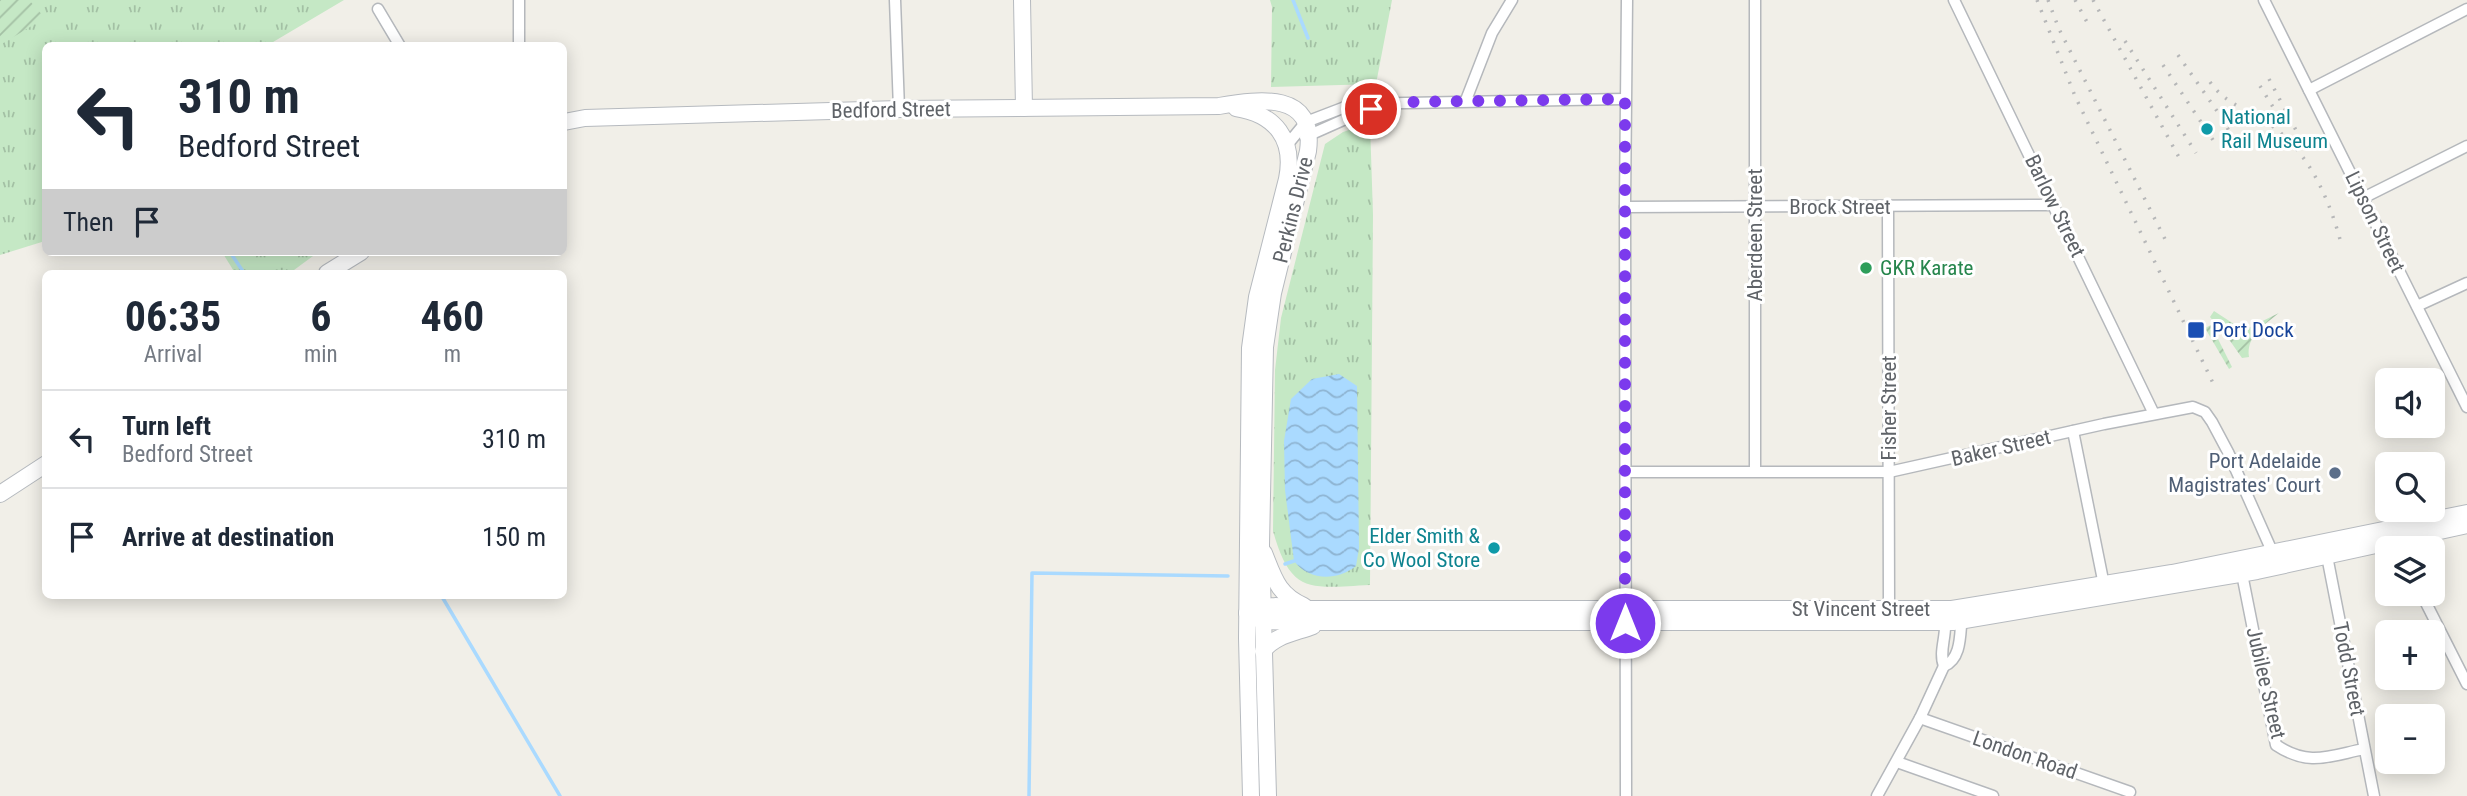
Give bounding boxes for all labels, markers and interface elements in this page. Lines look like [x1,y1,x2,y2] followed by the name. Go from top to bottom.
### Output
[178,68,300,125] text: 310 m
[63,70,154,161] icon: left
[1341,79,1401,139] pin
[1352,90,1390,128] icon: arrive
[831,97,951,123] street label: Bedford Street
[2221,105,2328,153] place label: National Rail Museum
[2199,121,2215,137] marker: National Rail Museum
[178,127,360,165] text: Bedford Street
[2020,151,2090,261] street label: Barlow Street
[1268,154,1318,266] street label: Perkins Drive
[2340,168,2410,276] street label: Lipson Street
[1743,169,1767,301] street label: Aberdeen Street
[1789,195,1891,219] street label: Brock Street
[128,203,166,241] icon: arrive
[63,207,114,237] text: Then
[1880,256,1974,280] place label: GKR Karate
[1858,260,1874,276] marker: GKR Karate
[125,292,221,341] text: 06:35
[310,292,331,341] text: 6
[420,292,484,341] text: 460
[2212,318,2294,342] place label: Port Dock
[2186,320,2206,340] marker: Port Dock
[144,341,202,368] text: Arrival
[304,341,338,368] text: min
[444,341,461,368] text: m
[1877,356,1901,460] street label: Fisher Street
[2375,368,2445,774] map controls
[2375,368,2445,438] button: sound
[122,411,211,441] text: Turn left
[63,420,101,458] icon: left
[482,424,546,454] text: 310 m
[1949,425,2053,471] street label: Baker Street
[122,441,253,468] text: Bedford Street
[2168,449,2321,497] place label: Port Adelaide Magistrates' Court
[2375,452,2445,522] button: search
[2327,465,2343,481] marker: Port Adelaide Magistrates' Court
[63,518,101,556] icon: arrive
[122,522,334,552] text: Arrive at destination
[482,522,546,552] text: 150 m
[1363,524,1481,572] place label: Elder Smith & Co Wool Store
[2375,536,2445,606] button: layers
[1486,540,1502,556] marker: Elder Smith & Co Wool Store
[1588,586,1662,660] position arrow
[1792,597,1930,621] street label: St Vincent Street
[2328,620,2370,718] street label: Todd Street
[2375,620,2445,690] button: +
[2241,625,2291,741] street label: Jubilee Street
[2375,704,2445,774] button: −
[1970,726,2080,784] street label: London Road

